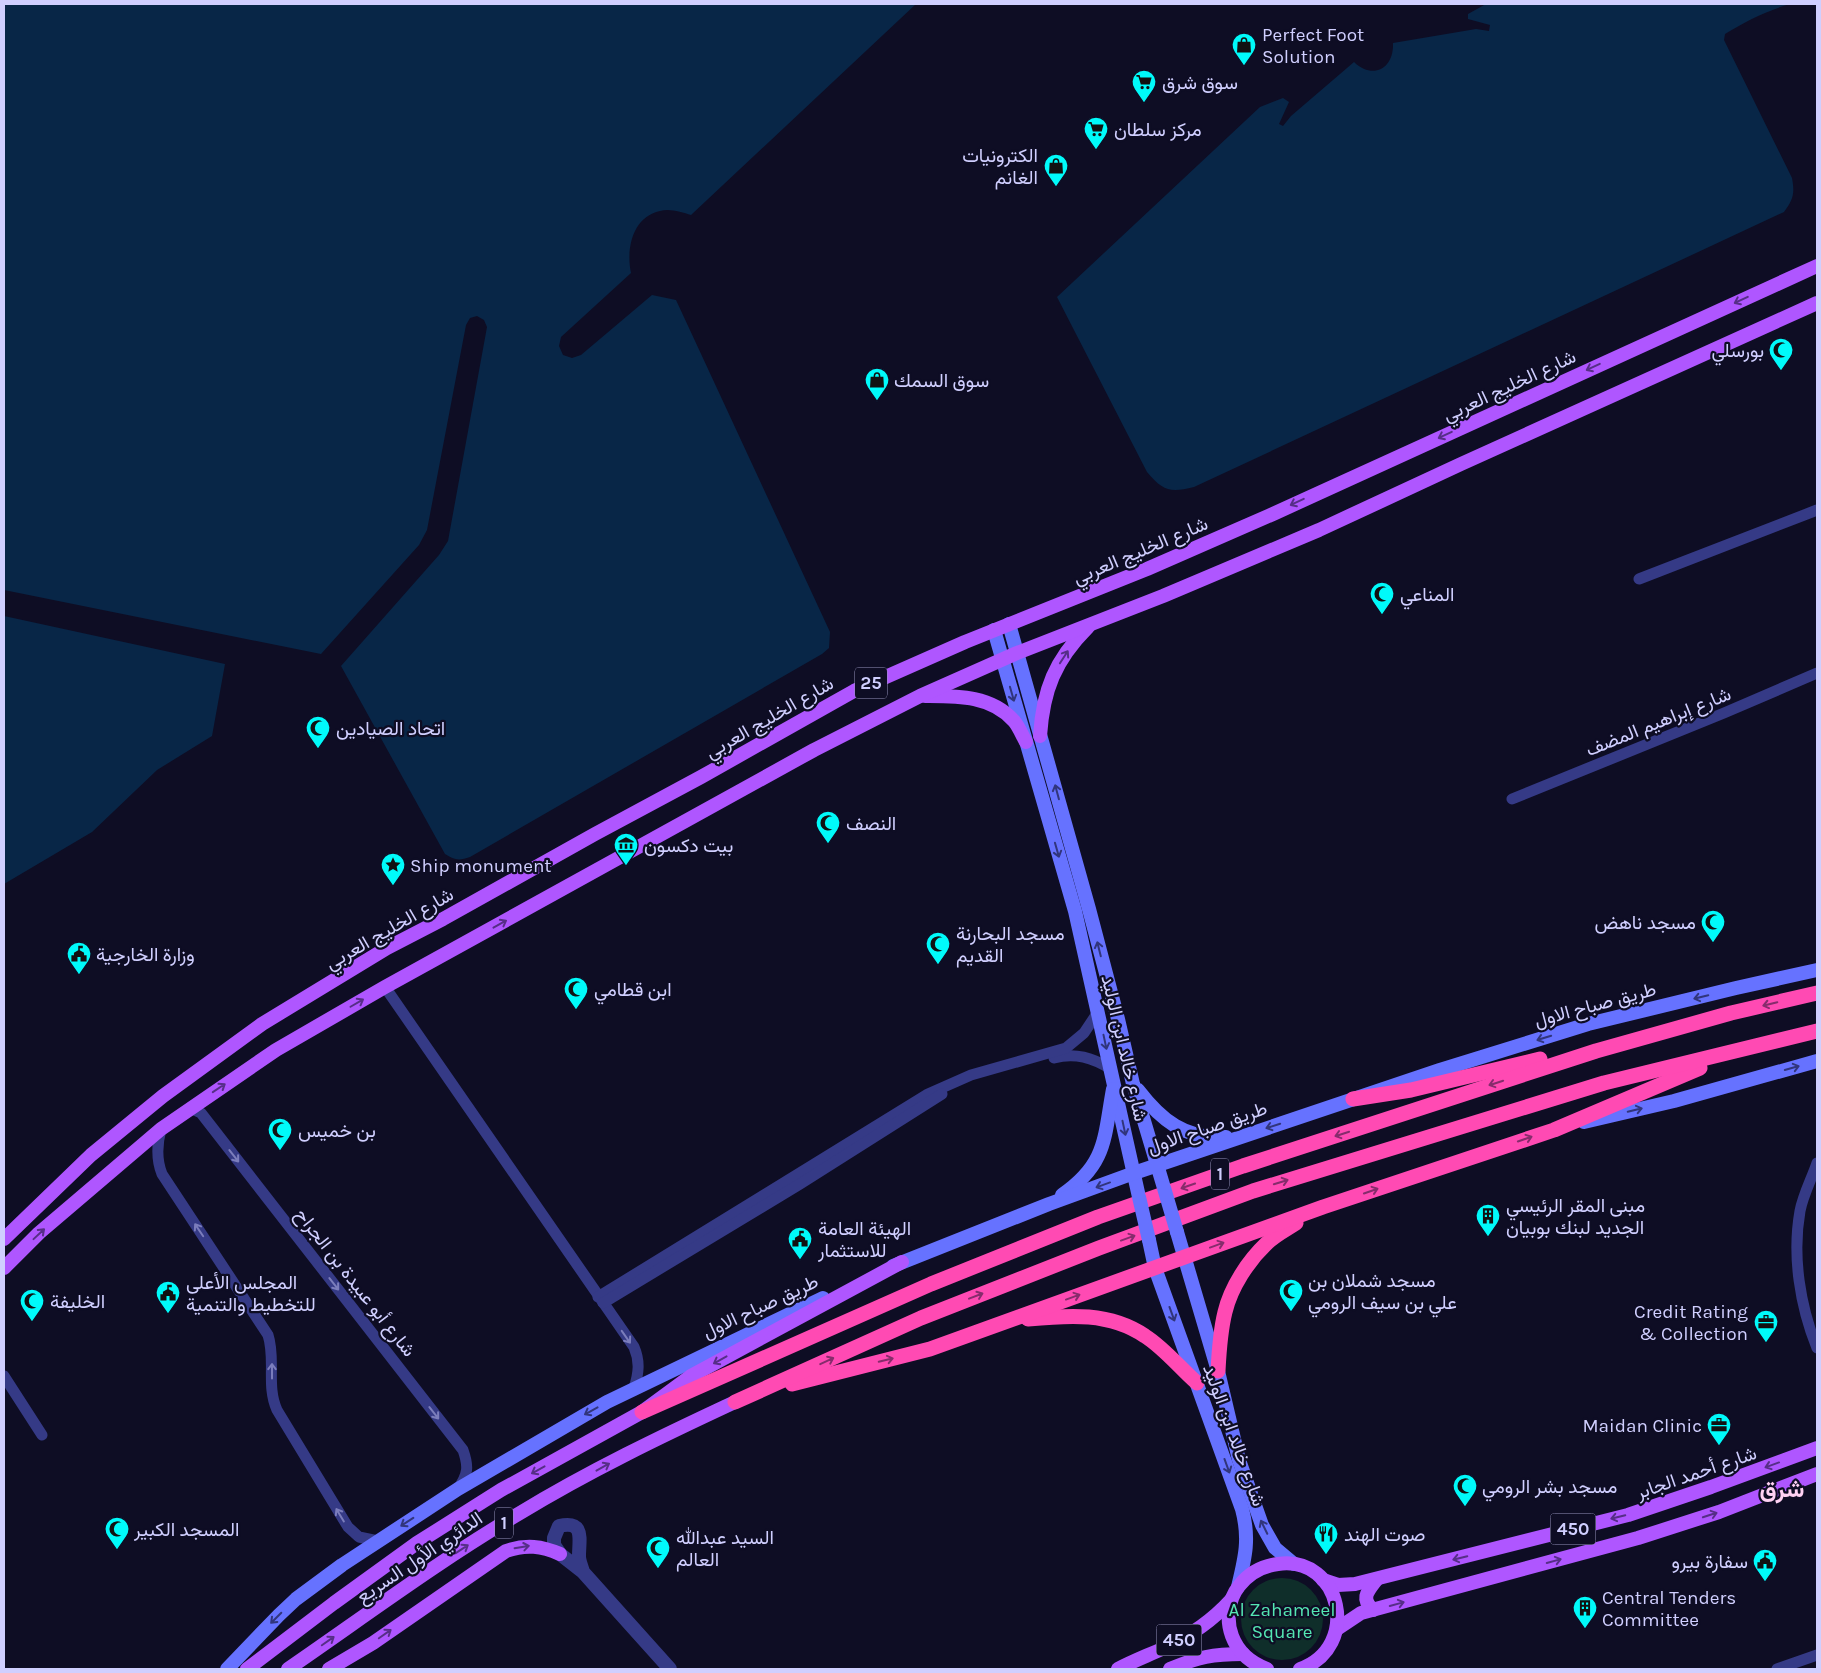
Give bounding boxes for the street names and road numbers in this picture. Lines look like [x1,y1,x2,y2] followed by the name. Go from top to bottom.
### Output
[1439,345,1581,430] street label: شارع الخليج العربي
[1070,513,1213,593] street label: شارع الخليج العربي
[855,668,887,698] road number: 25
[701,672,840,767] street label: شارع الخليج العربي
[1583,683,1735,762] street label: شارع إبراهيم المضف
[321,883,460,978] street label: شارع الخليج العربي
[1096,973,1152,1124] street label: شارع خالد ابن الوليد
[1532,978,1659,1033] street label: طريق صباح الاول
[1145,1097,1270,1160] street label: طريق صباح الاول
[1211,1158,1229,1190] road number: 1
[290,1204,420,1362] street label: شارع أبو عبيدة بن الجراح
[699,1270,822,1344] street label: طريق صباح الاول
[1197,1361,1270,1510] street label: شارع خالد ابن الوليد
[1632,1442,1760,1505] street label: شارع أحمد الجابر
[352,1507,489,1611] street label: الدائري الأول السريع
[495,1508,513,1539] road number: 1
[1550,1514,1596,1545] road number: 450
[1156,1624,1202,1656] road number: 450

